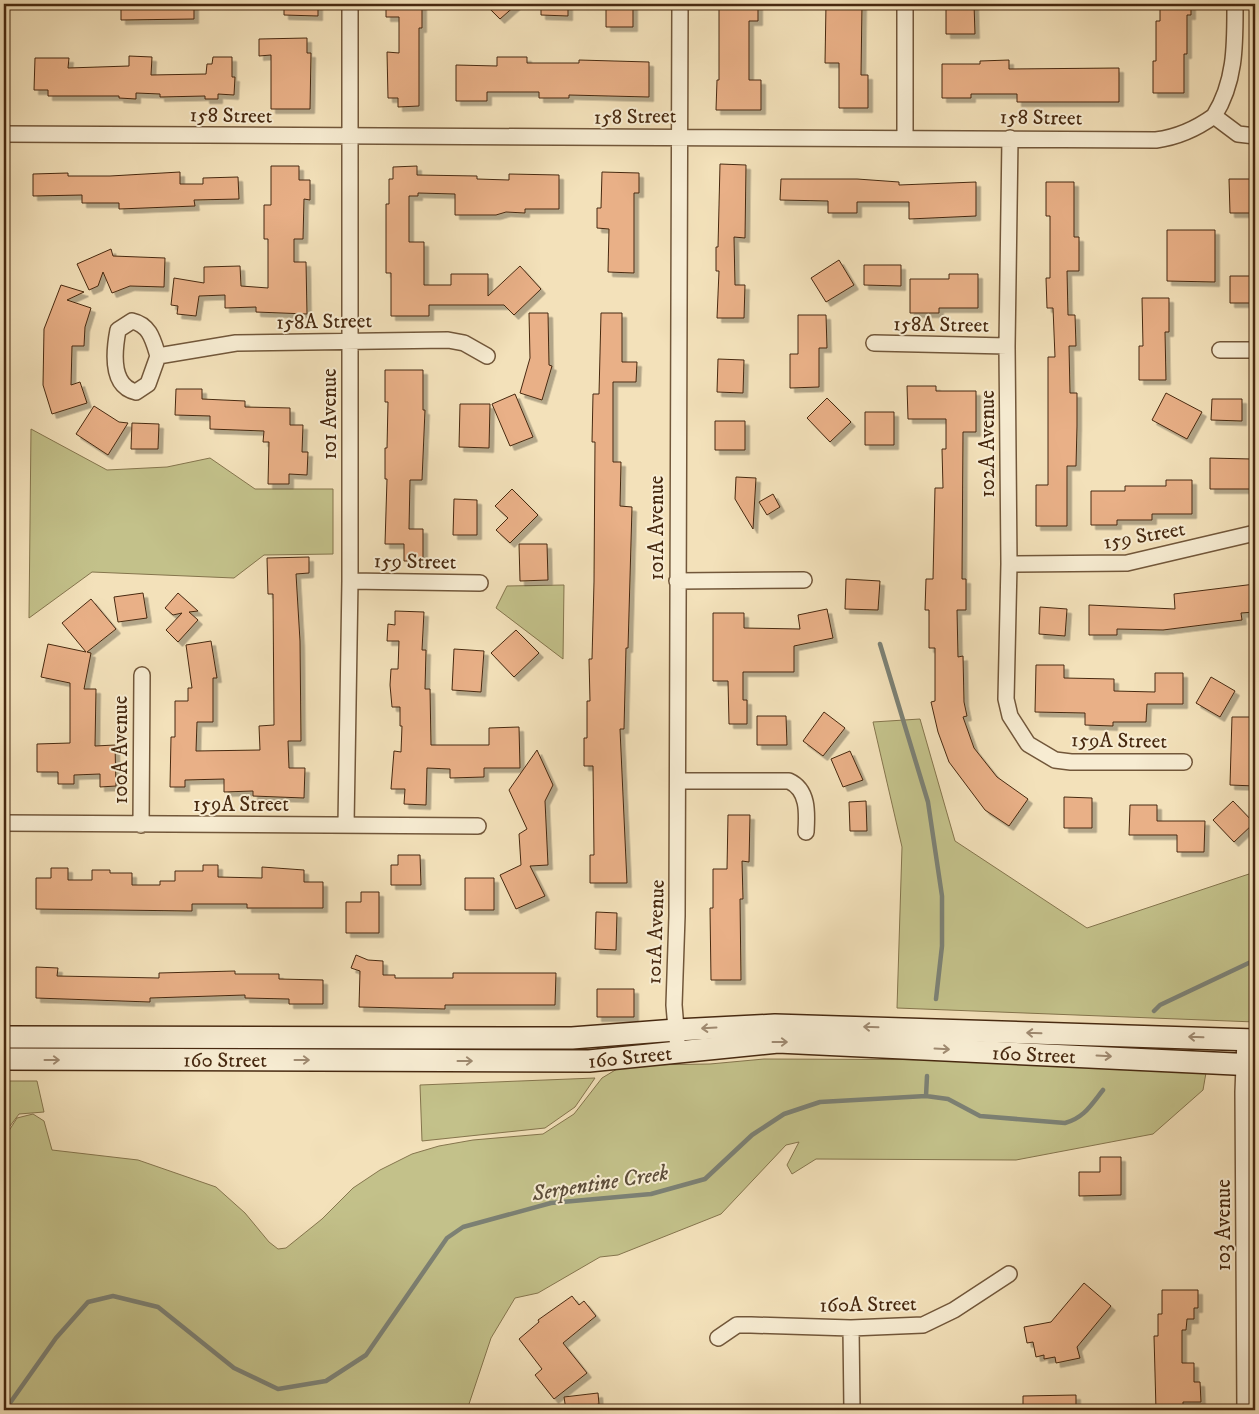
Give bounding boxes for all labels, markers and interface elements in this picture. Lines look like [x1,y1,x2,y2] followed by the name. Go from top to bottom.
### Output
[189,102,273,130] street label: 158 Street
[593,103,677,131] street label: 158 Street
[999,104,1083,132] street label: 158 Street
[276,308,373,336] street label: 158A Street
[893,311,989,339] street label: 158A Street
[317,368,343,460] street label: 101 Avenue
[975,390,1001,498] street label: 102A Avenue
[644,475,670,580] street label: 101A Avenue
[1101,516,1187,556] street label: 159 Street
[373,548,457,576] street label: 159 Street
[108,695,134,804] street label: 100A Avenue
[1071,727,1167,755] street label: 159A Street
[193,792,289,818] street label: 159A Street
[641,879,671,985] street label: 101A Avenue
[701,1023,717,1032] one-way arrow
[864,1023,880,1032] one-way arrow
[1026,1028,1042,1037] one-way arrow
[1188,1033,1204,1042] one-way arrow
[771,1037,787,1047] one-way arrow
[991,1040,1077,1070] street label: 160 Street
[587,1041,673,1075] street label: 160 Street
[934,1045,950,1054] one-way arrow
[183,1048,267,1074] street label: 160 Street
[1096,1052,1112,1061] one-way arrow
[44,1055,60,1065] one-way arrow
[294,1055,310,1065] one-way arrow
[456,1056,473,1066] one-way arrow
[529,1159,671,1208] water label: Serpentine Creek
[1211,1179,1237,1271] street label: 103 Avenue
[819,1291,917,1319] street label: 160A Street

